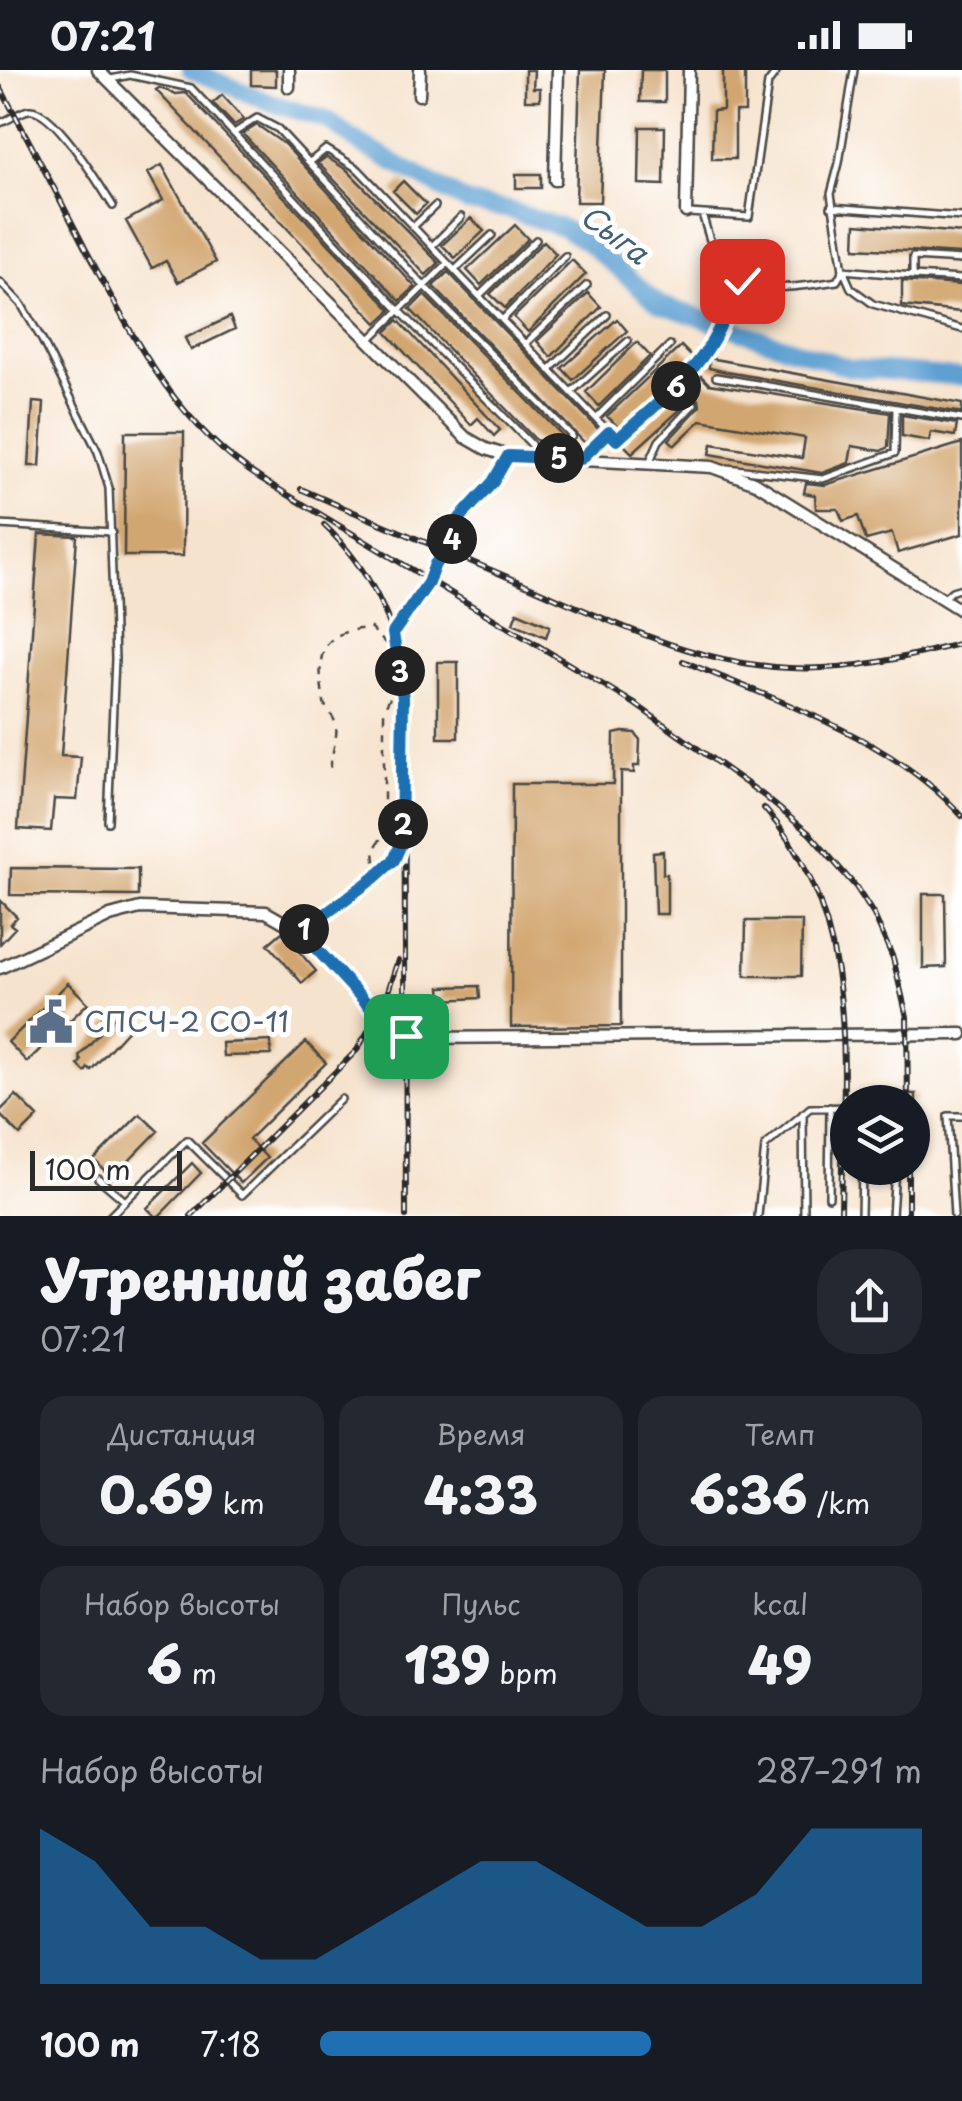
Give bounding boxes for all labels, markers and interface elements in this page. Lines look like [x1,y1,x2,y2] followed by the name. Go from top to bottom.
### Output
[50,7,155,64] text: 07:21
[572,192,660,274] water label: Сыга
[700,239,785,324] pin
[715,254,770,309] icon: check
[651,361,701,411] pin: 6
[666,364,686,407] text: 6
[534,433,584,483] pin: 5
[550,436,568,479] text: 5
[427,514,477,564] pin: 4
[442,517,462,560] text: 4
[375,646,425,696] pin: 3
[391,649,409,692] text: 3
[378,799,428,849] pin: 2
[393,802,413,845] text: 2
[279,904,329,954] pin: 1
[297,907,311,950] text: 1
[364,994,449,1079] pin
[27,998,75,1046] public building icon: СПСЧ-2 СО-11
[84,999,289,1042] place label: СПСЧ-2 СО-11
[379,1009,434,1064] icon: arrive
[830,1085,930,1185] map controls
[830,1085,930,1185] button: layers
[30,1146,182,1190] scale bar
[45,1147,131,1190] text: 100 m
[40,1236,480,1319] text: Утренний забег
[817,1249,922,1354] button: share
[40,1315,126,1363] text: 07:21
[108,1412,256,1455] text: Дистанция
[436,1412,526,1455] text: Время
[745,1412,815,1455] text: Темп
[99,1455,213,1531] text: 0.69
[424,1455,538,1531] text: 4:33
[690,1455,808,1531] text: 6:36
[213,1481,265,1524] text: km
[808,1481,870,1524] text: /km
[84,1582,280,1625] text: Набор высоты
[441,1582,521,1625] text: Пульс
[752,1582,808,1625] text: kcal
[147,1625,182,1701] text: 6
[404,1625,491,1701] text: 139
[748,1625,812,1701] text: 49
[182,1651,217,1694] text: m
[491,1651,558,1694] text: bpm
[40,1746,264,1794] text: Набор высоты
[756,1746,922,1794] text: 287–291 m
[40,2020,140,2068] text: 100 m
[200,2020,261,2068] text: 7:18

